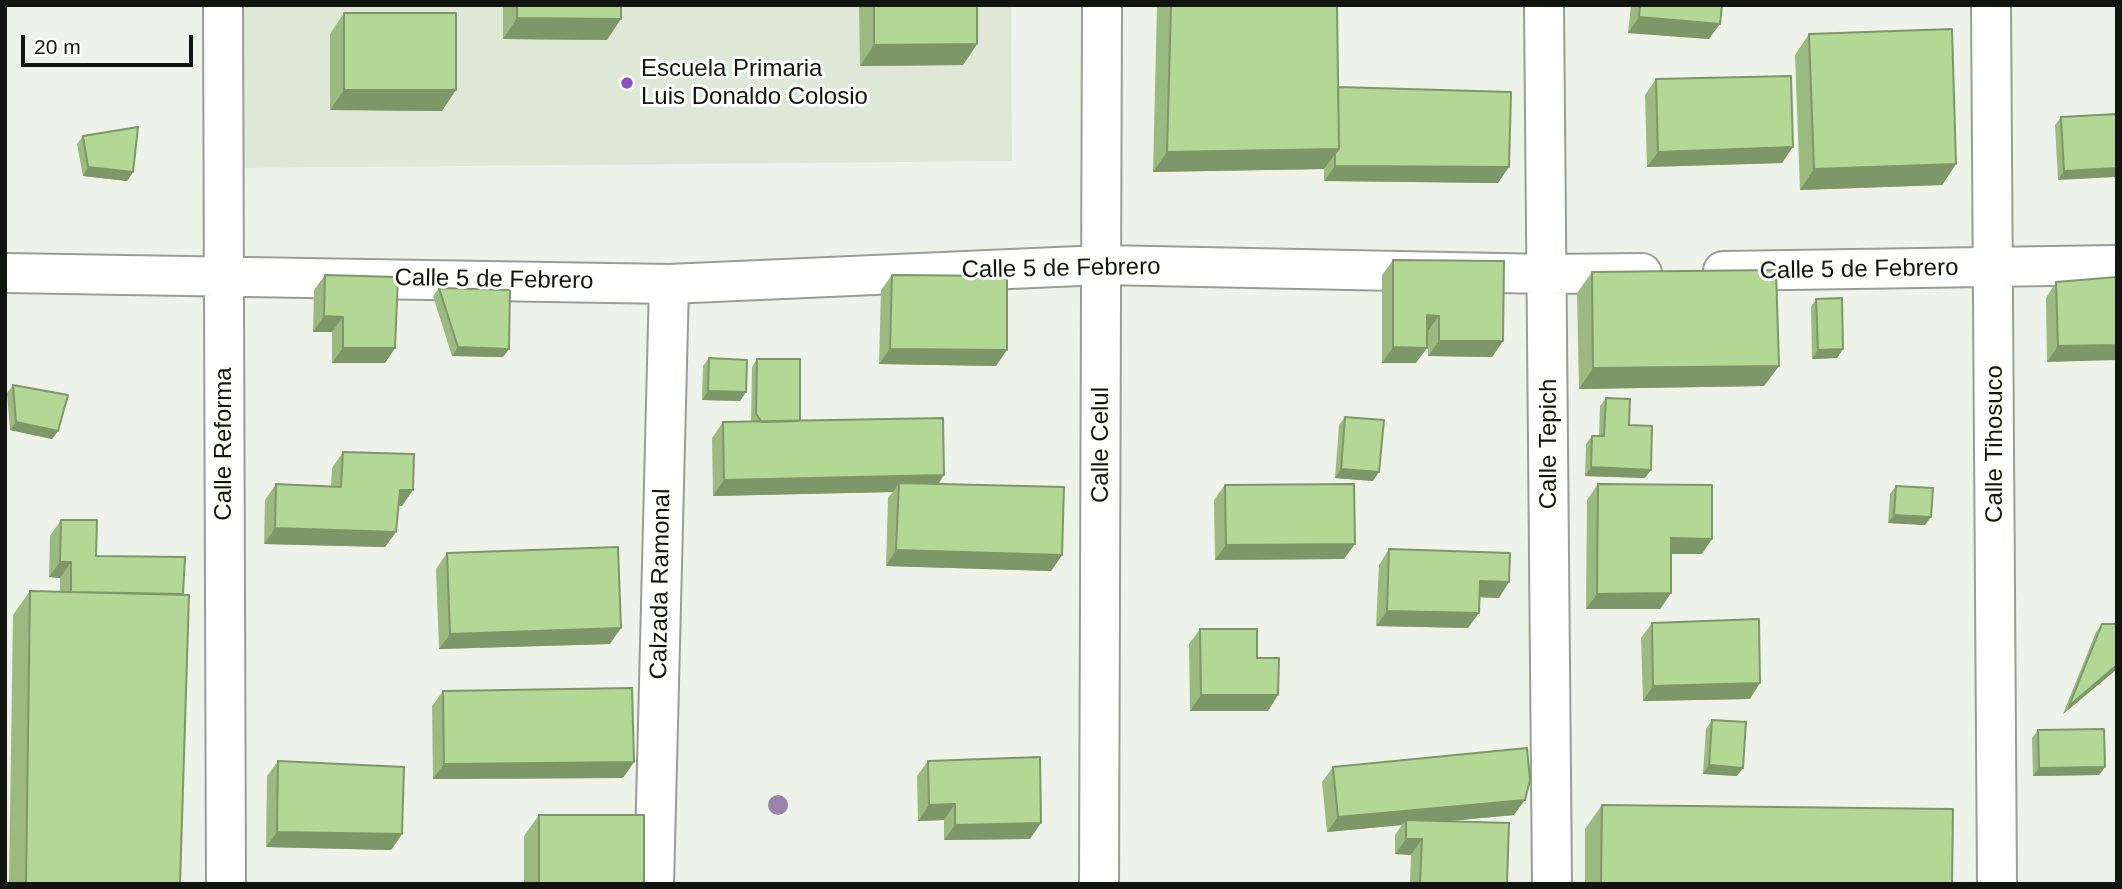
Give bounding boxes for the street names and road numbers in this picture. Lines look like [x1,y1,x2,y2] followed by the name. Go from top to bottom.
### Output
[961,253,1161,285] street label: Calle 5 de Febrero
[1759,254,1959,286] street label: Calle 5 de Febrero
[394,264,594,296] street label: Calle 5 de Febrero
[1981,365,2009,523] street label: Calle Tihosuco
[210,367,238,521] street label: Calle Reforma
[1535,379,1563,509] street label: Calle Tepich
[1087,387,1115,503] street label: Calle Celul
[645,488,677,680] street label: Calzada Ramonal

